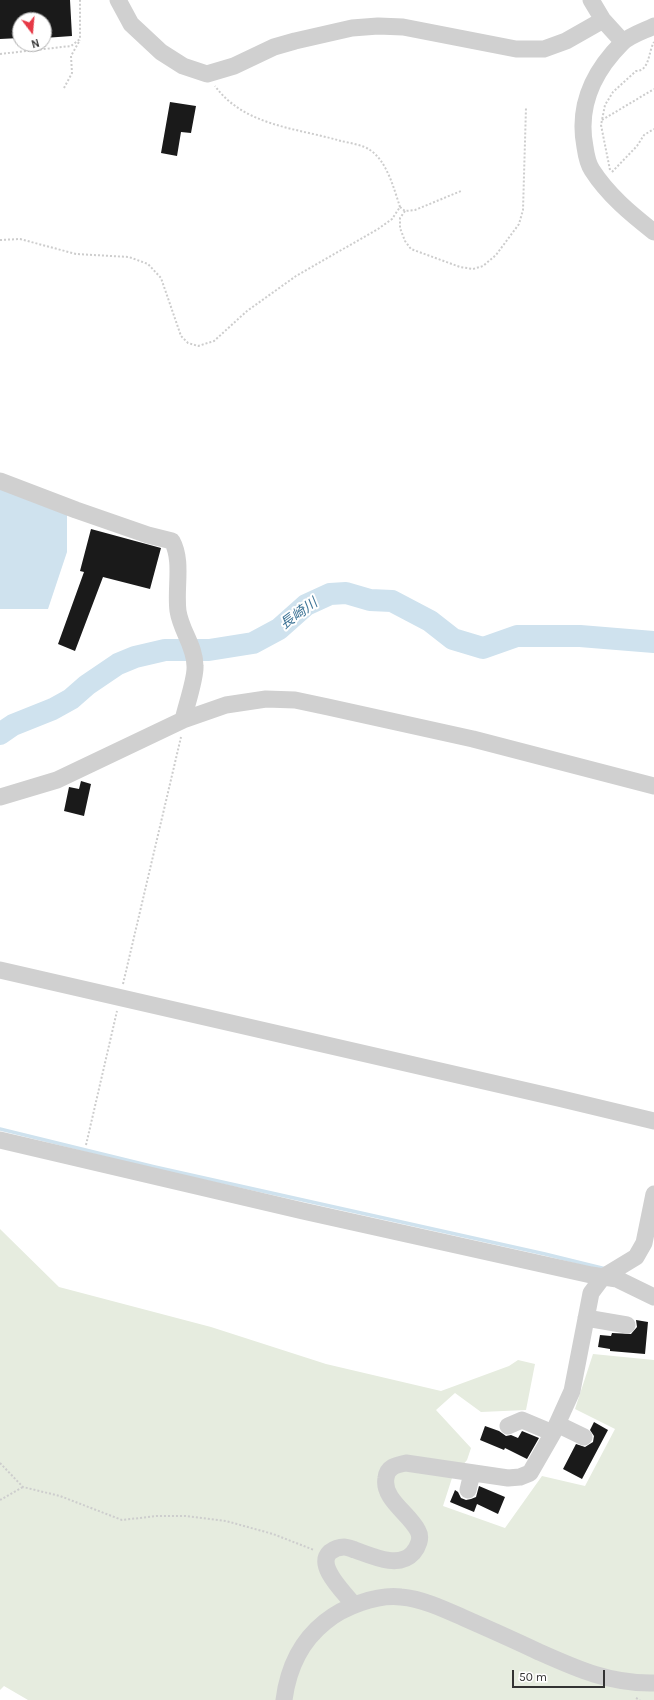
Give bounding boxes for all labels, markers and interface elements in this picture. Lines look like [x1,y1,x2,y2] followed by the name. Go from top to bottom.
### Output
[12,12,52,52] north arrow
[30,36,41,50] text: N
[277,595,321,633] water label: 長崎川
[514,1662,607,1688] scale bar
[519,1670,547,1684] text: 50 m

